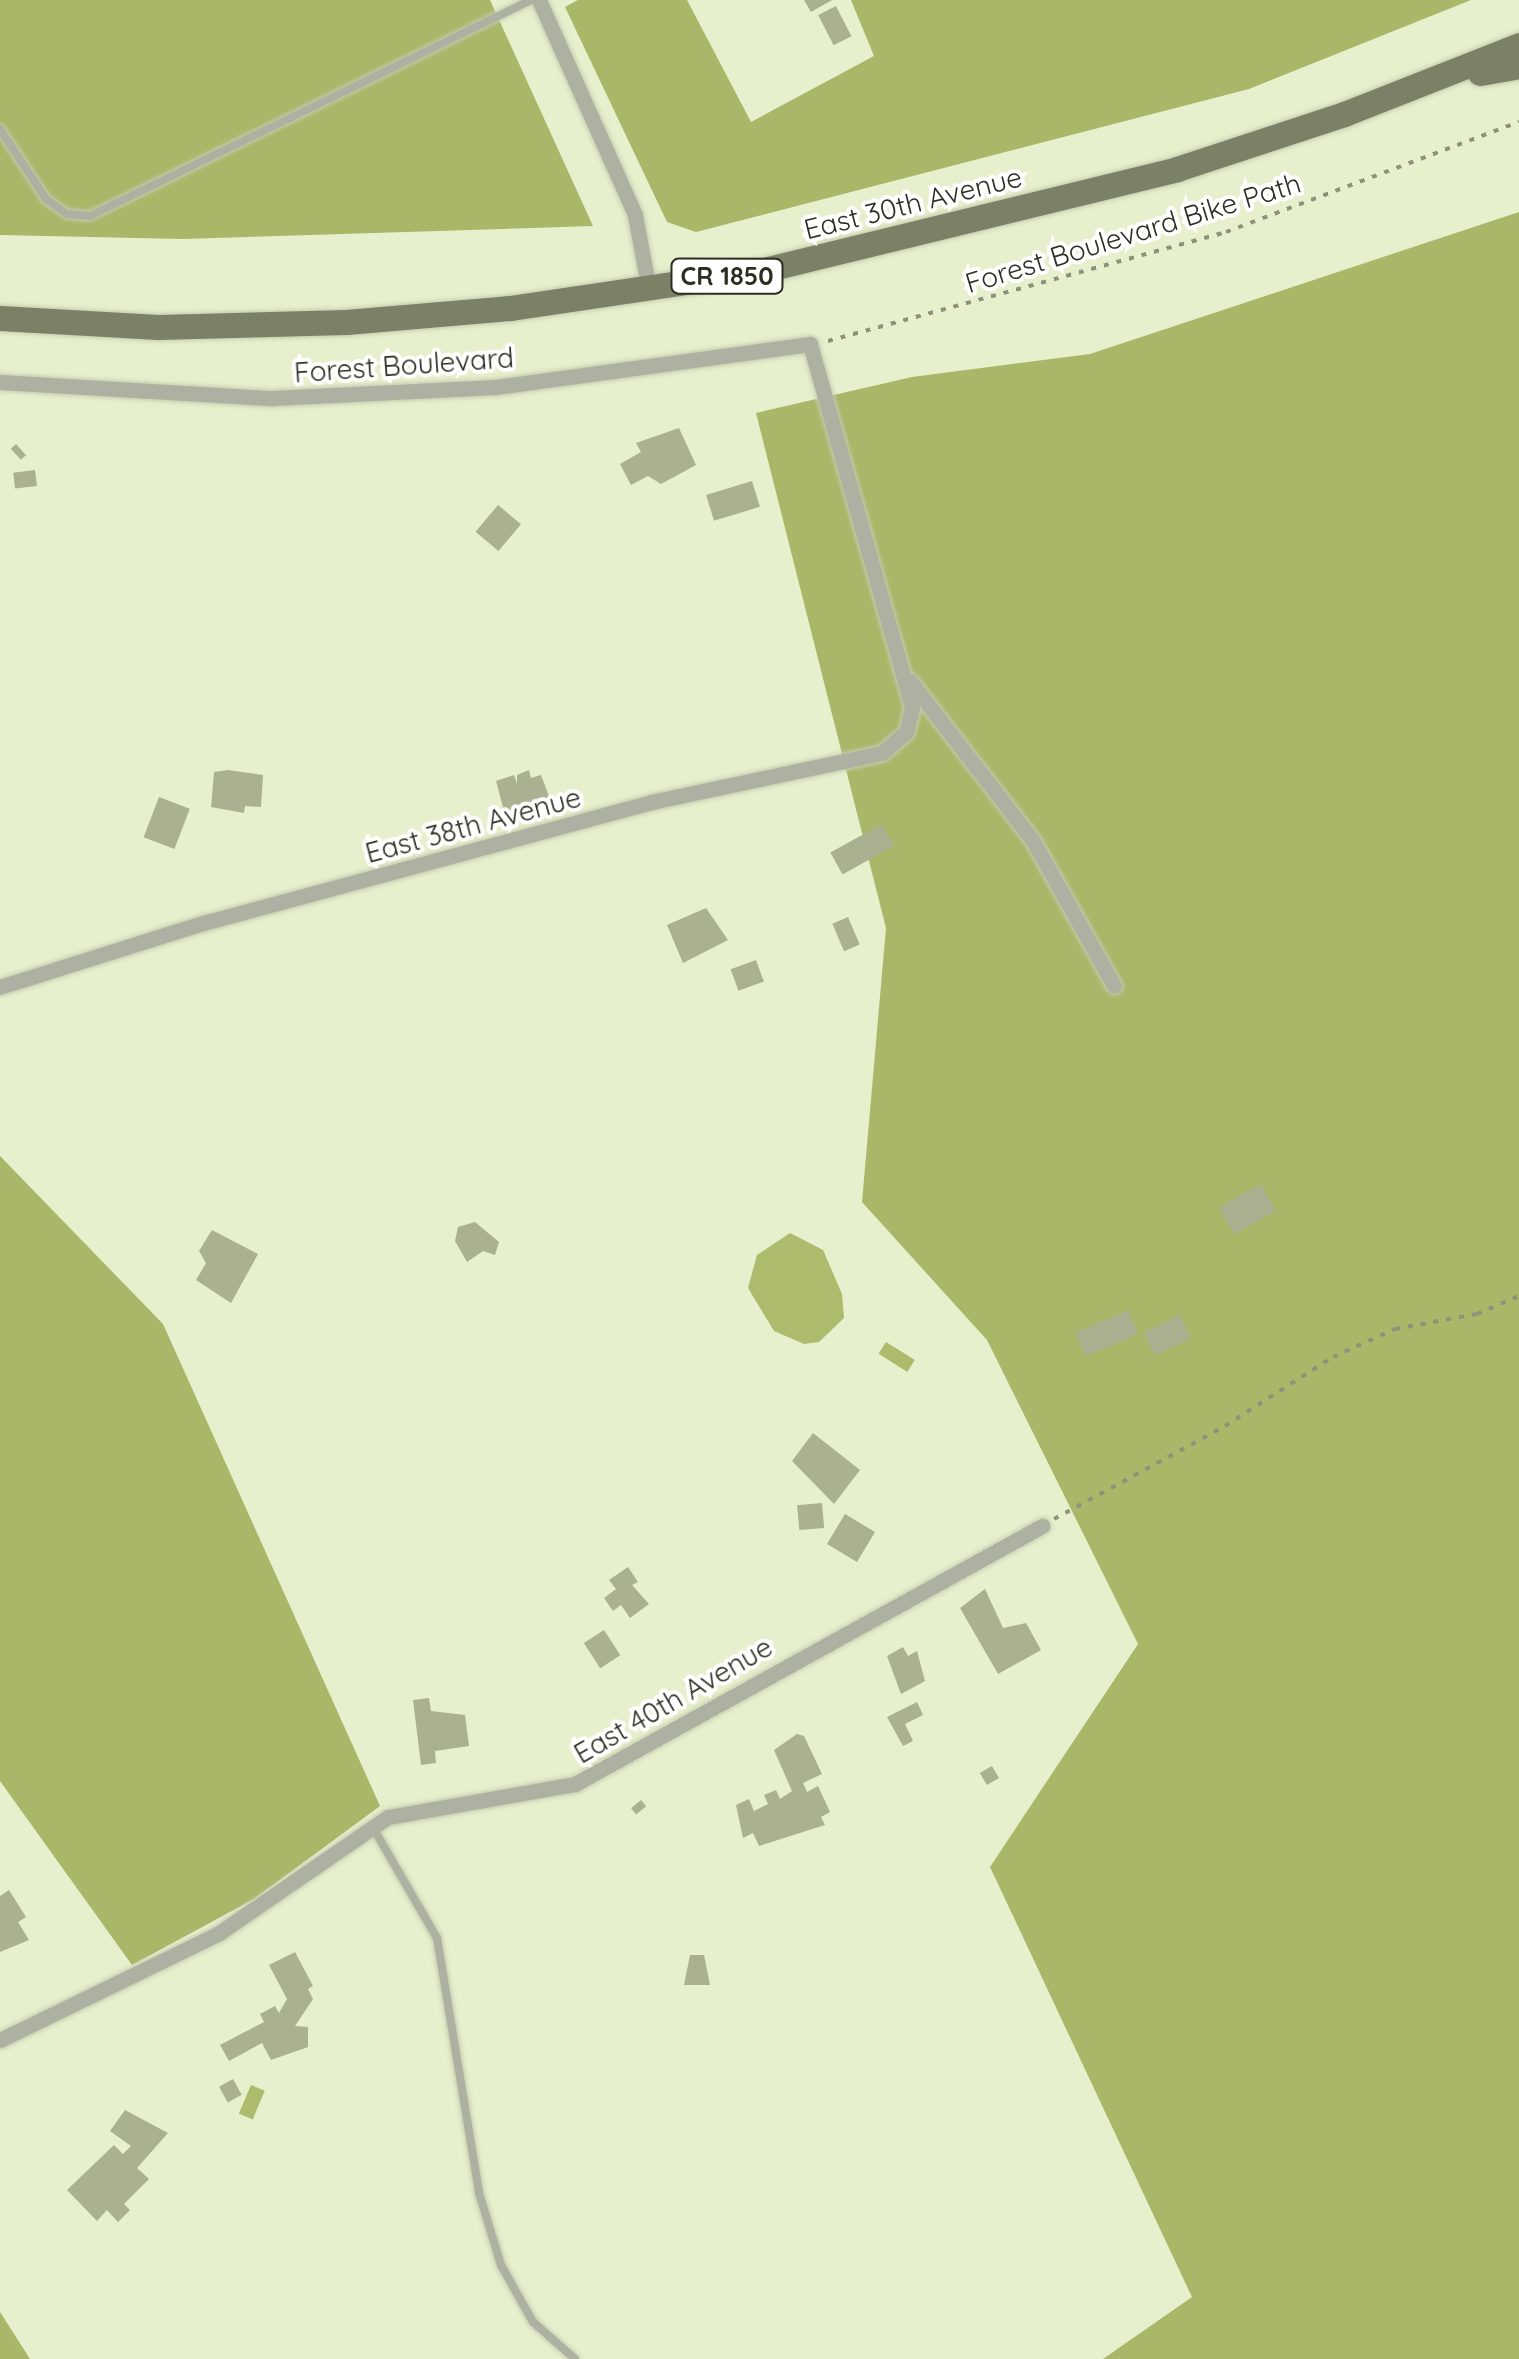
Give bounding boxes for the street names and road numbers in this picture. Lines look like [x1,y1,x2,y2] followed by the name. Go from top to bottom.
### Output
[801,160,1025,246] street label: East 30th Avenue
[961,166,1305,300] street label: Forest Boulevard Bike Path
[670,256,784,296] road number: CR 1850
[293,341,515,389] street label: Forest Boulevard
[362,780,584,870] street label: East 38th Avenue
[568,1630,778,1770] street label: East 40th Avenue

